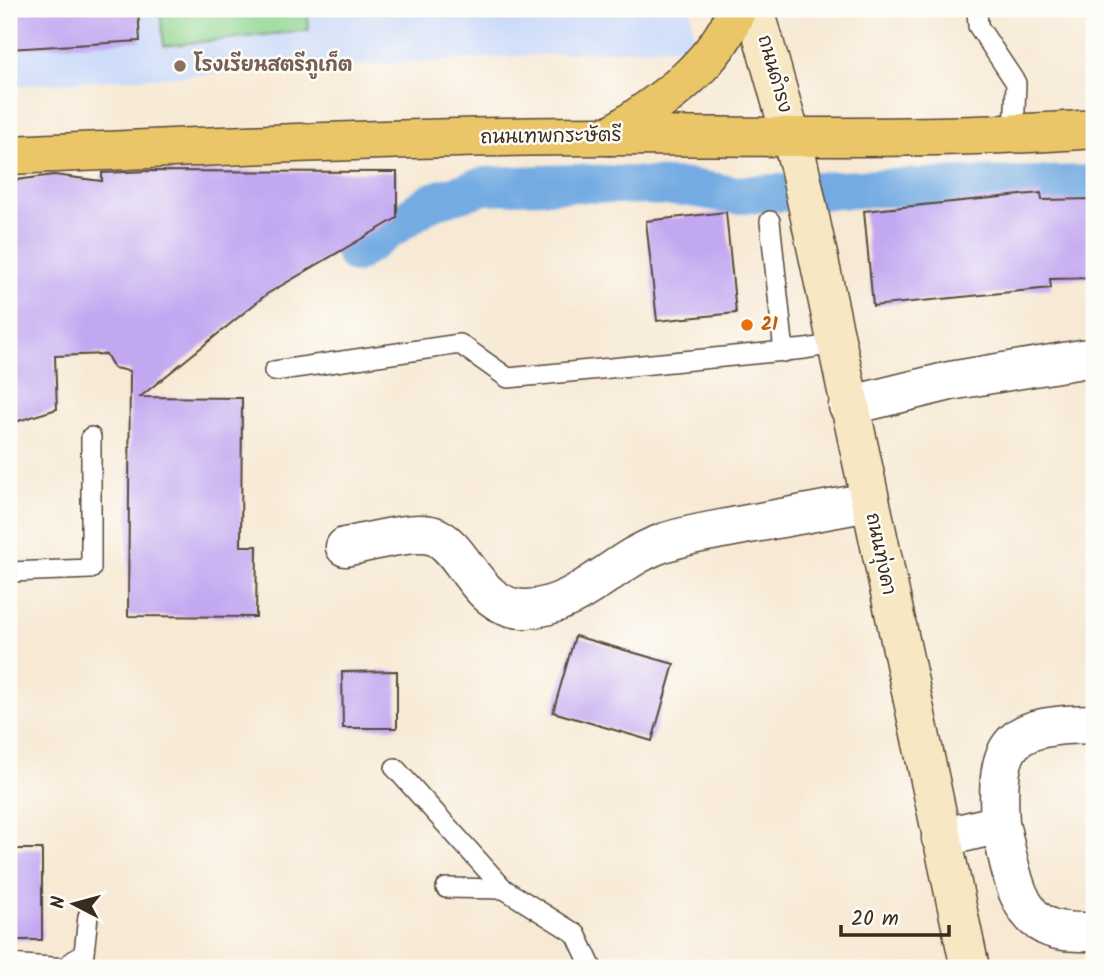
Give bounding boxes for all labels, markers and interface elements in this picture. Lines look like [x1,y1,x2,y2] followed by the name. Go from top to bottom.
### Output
[749,32,799,116] street label: ถนนดำรง
[193,50,352,81] place label: โรงเรียนสตรีภูเก็ต
[172,58,188,74] marker: โรงเรียนสตรีภูเก็ต
[480,121,622,153] street label: ถนนเทพกระษัตรี
[761,310,778,340] place label: 21
[739,317,755,333] marker: 21
[857,510,903,598] street label: ถนนทุ่งคา
[38,869,108,939] north arrow
[841,893,949,937] scale bar
[44,895,75,910] text: N
[851,903,899,936] text: 20 m

